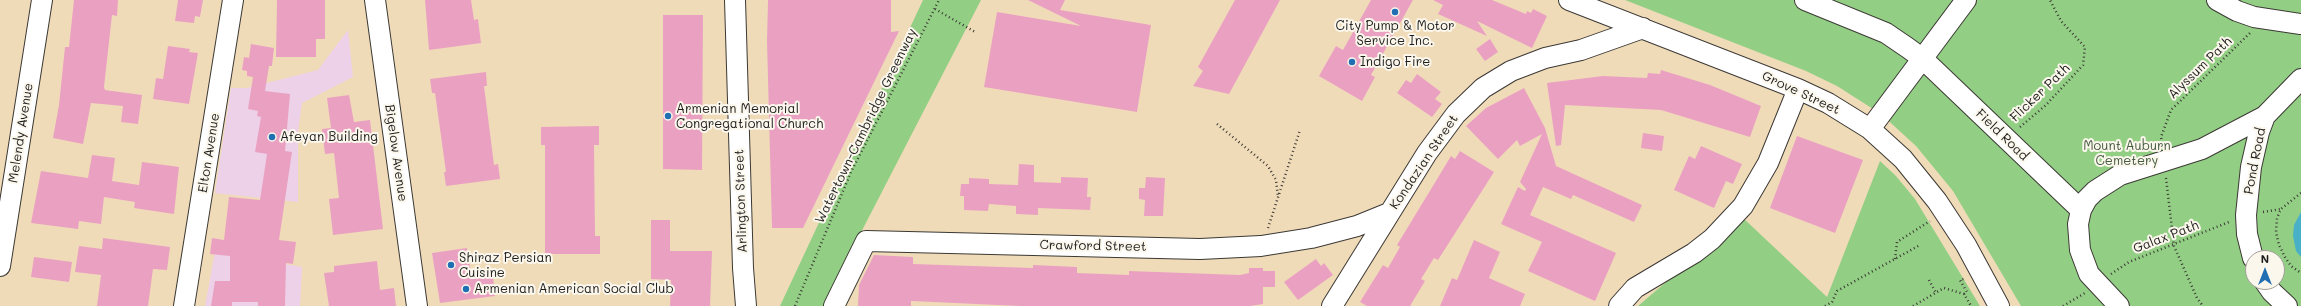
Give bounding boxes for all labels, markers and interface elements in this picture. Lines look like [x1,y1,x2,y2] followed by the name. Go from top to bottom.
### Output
[1390,7,1400,17] marker: City Pump & Motor Service Inc.
[1335,18,1455,49] place label: City Pump & Motor Service Inc.
[812,26,920,226] street label: Watertown-Cambridge Greenway
[2165,34,2235,102] street label: Alyssum Path
[1360,54,1430,70] place label: Indigo Fire
[1347,57,1357,67] marker: Indigo Fire
[2007,61,2073,125] street label: Flicker Path
[1759,68,1843,118] street label: Grove Street
[5,82,37,184] street label: Melendy Avenue
[676,101,823,132] place label: Armenian Memorial Congregational Church
[381,103,411,203] street label: Bigelow Avenue
[1972,106,2032,164] street label: Field Road
[663,111,673,121] marker: Armenian Memorial Congregational Church
[195,112,223,194] street label: Elton Avenue
[1386,112,1462,212] street label: Kondazian Street
[2241,126,2269,196] street label: Pond Road
[280,129,378,145] place label: Afeyan Building
[267,132,277,142] marker: Afeyan Building
[2083,138,2171,169] park label: Mount Auburn Cemetery
[731,149,751,253] street label: Arlington Street
[2131,217,2201,257] street label: Galax Path
[1039,237,1147,255] street label: Crawford Street
[459,250,552,281] place label: Shiraz Persian Cuisine
[2245,250,2285,290] north arrow
[2261,251,2269,266] text: N
[446,260,456,270] marker: Shiraz Persian Cuisine
[474,281,674,297] place label: Armenian American Social Club
[461,284,471,294] marker: Armenian American Social Club

